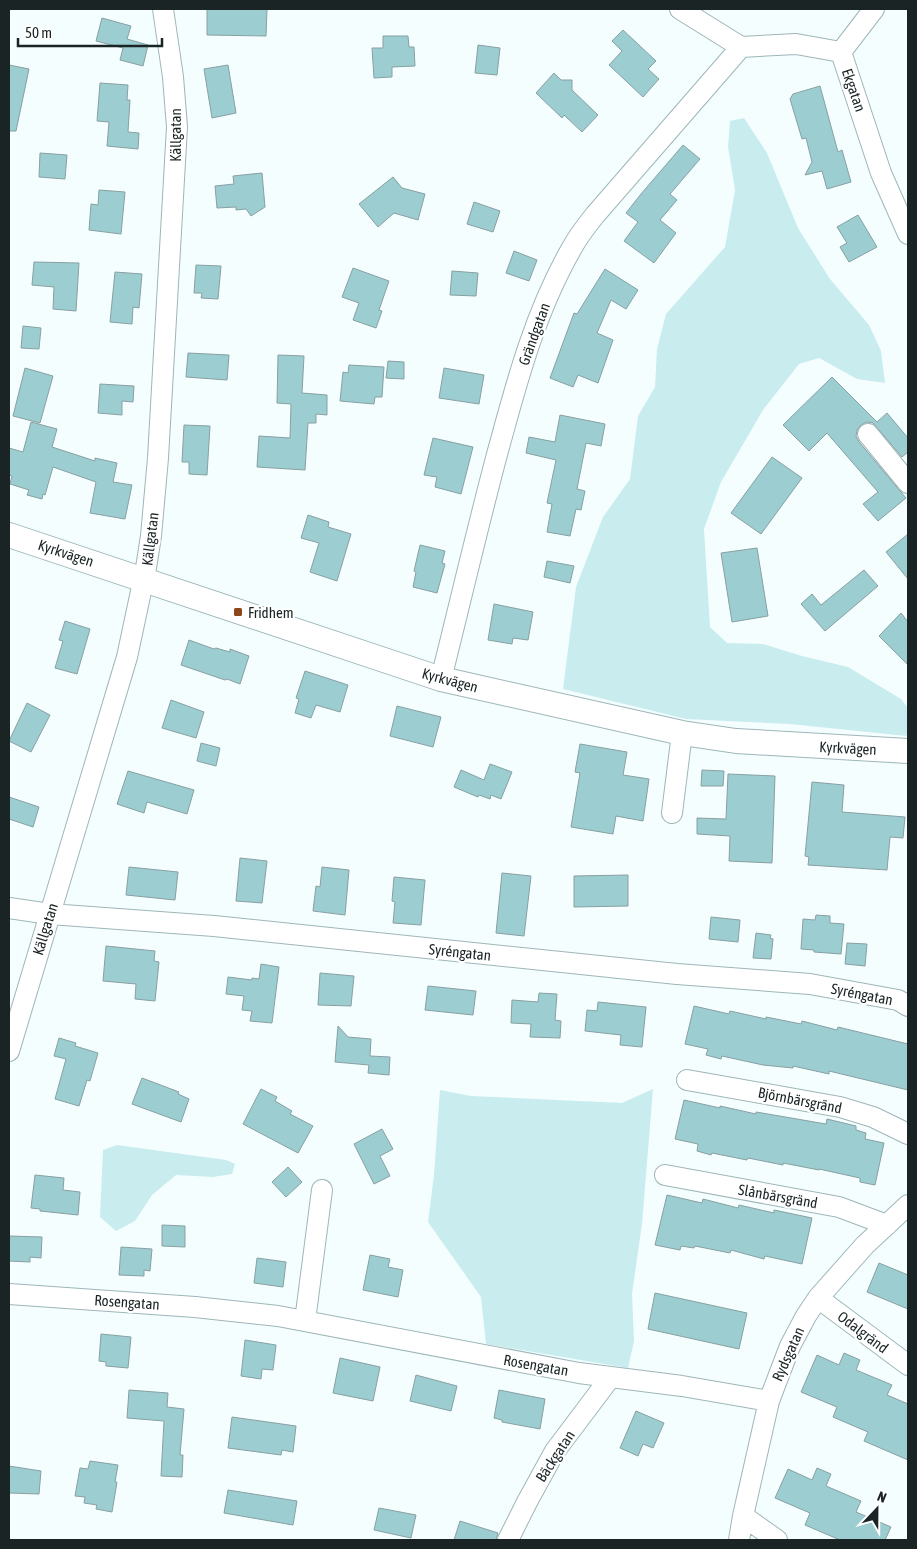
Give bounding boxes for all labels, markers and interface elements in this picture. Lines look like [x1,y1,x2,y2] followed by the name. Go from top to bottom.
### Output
[18,15,161,47] scale bar
[25,24,52,41] text: 50 m
[839,66,869,114] street label: Ekgatan
[167,108,184,162] street label: Källgatan
[515,300,553,368] street label: Grändgatan
[138,511,162,567] street label: Källgatan
[36,536,96,570] street label: Kyrkvägen
[248,604,294,621] place label: Fridhem
[232,606,244,618] marker: Fridhem
[420,664,480,696] street label: Kyrkvägen
[819,738,877,758] street label: Kyrkvägen
[29,901,61,957] street label: Källgatan
[428,940,492,964] street label: Syréngatan
[830,980,894,1008] street label: Syréngatan
[757,1084,843,1116] street label: Björnbärsgränd
[737,1181,819,1211] street label: Slånbärsgränd
[94,1291,160,1313] street label: Rosengatan
[835,1308,891,1356] street label: Odalgränd
[769,1324,807,1384] street label: Rydsgatan
[502,1351,570,1379] street label: Rosengatan
[532,1427,578,1485] street label: Bäckgatan
[852,1484,902,1534] north arrow
[875,1488,889,1506] text: N

